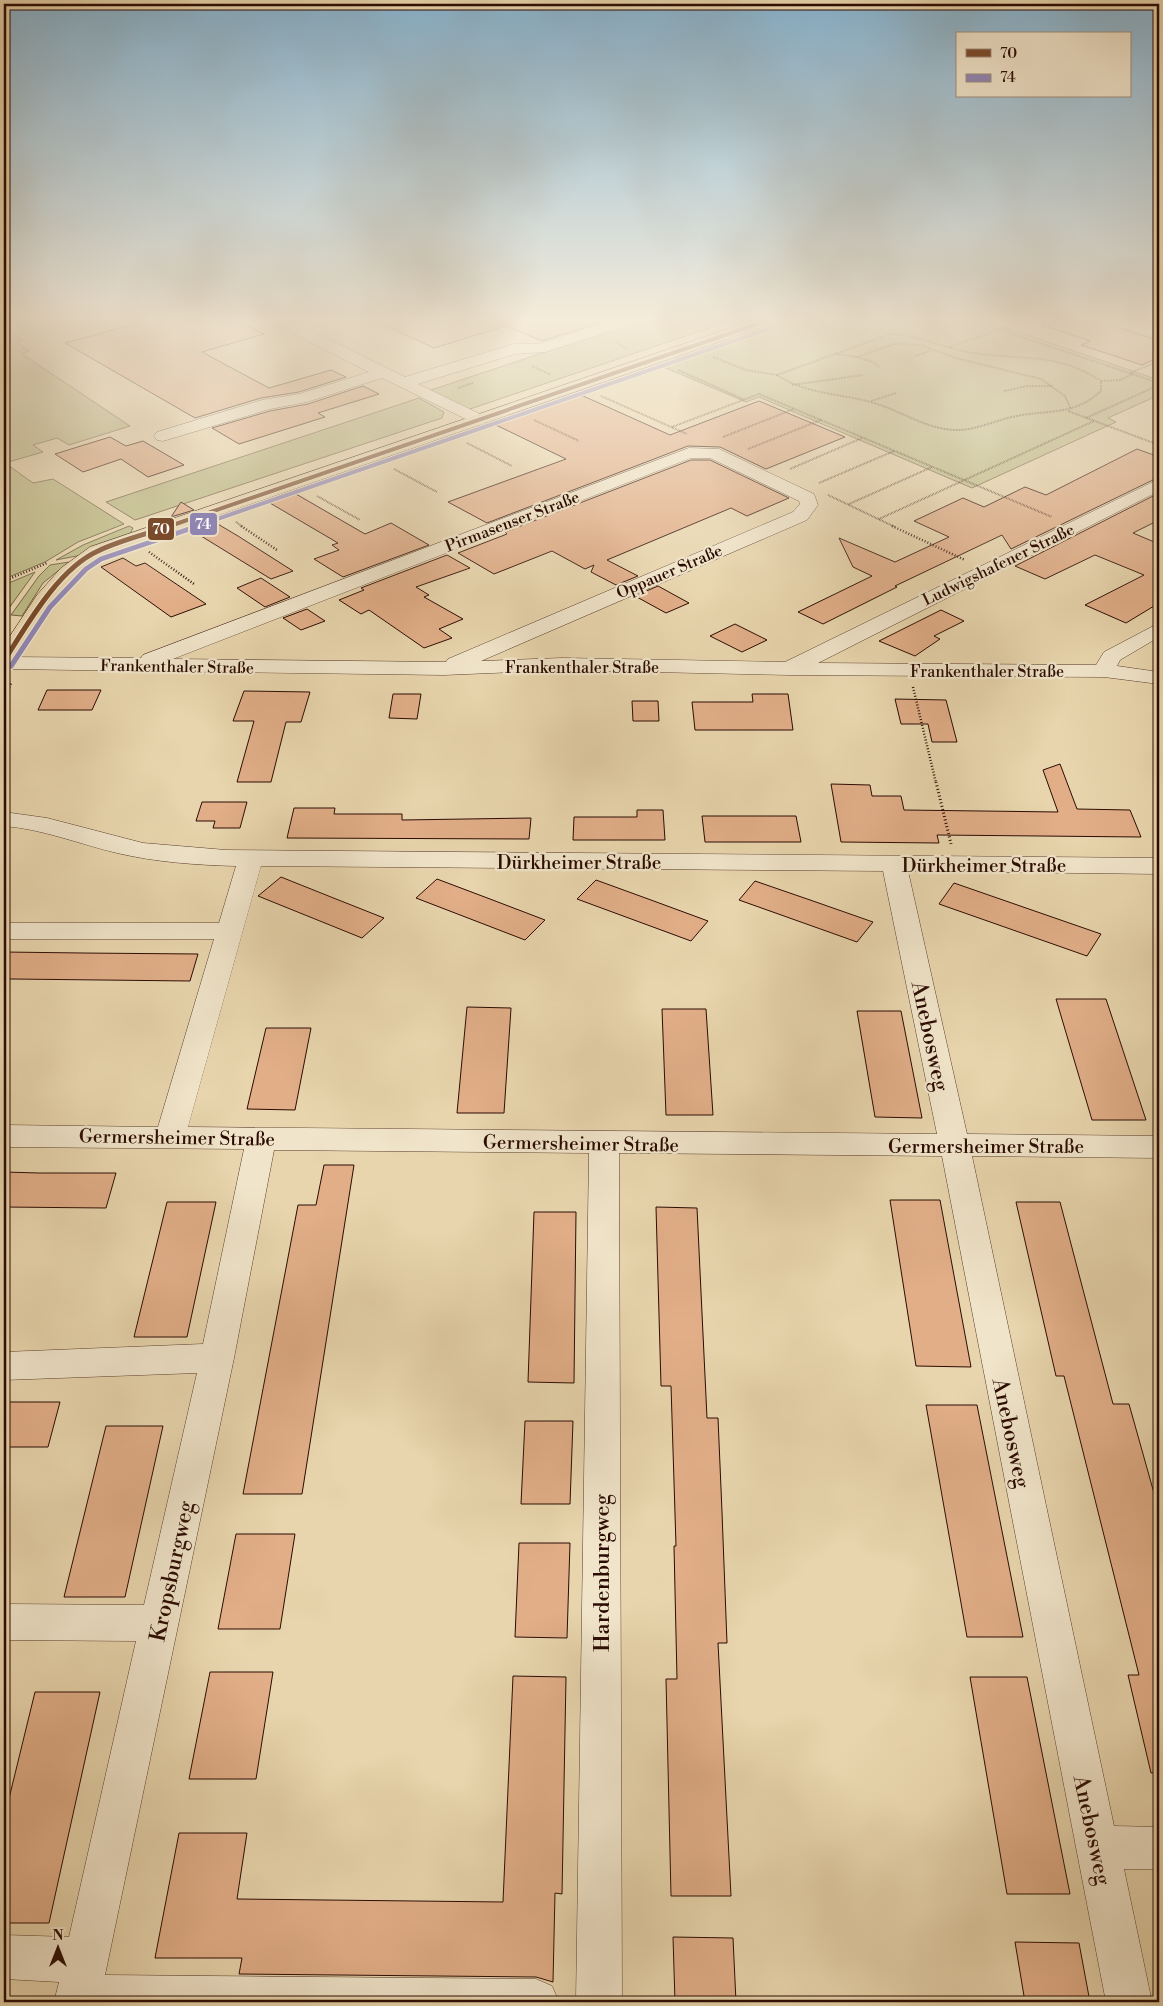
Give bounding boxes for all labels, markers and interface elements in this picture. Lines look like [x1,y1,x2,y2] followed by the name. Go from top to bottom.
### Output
[956,32,1130,98] legend
[1000,44,1017,63] text: 70
[1000,68,1016,87] text: 74
[442,487,582,557] street label: Pirmasenser Straße
[189,512,218,536] line badge: 74
[195,516,211,534] text: 74
[147,517,175,541] line badge: 70
[919,519,1078,610] street label: Ludwigshafener Straße
[152,521,170,539] text: 70
[613,541,725,603] street label: Oppauer Straße
[100,656,254,678] street label: Frankenthaler Straße
[505,658,659,678] street label: Frankenthaler Straße
[910,662,1064,682] street label: Frankenthaler Straße
[497,851,661,875] street label: Dürkheimer Straße
[902,854,1066,878] street label: Dürkheimer Straße
[904,978,954,1094] street label: Anebosweg
[79,1124,275,1152] street label: Germersheimer Straße
[483,1130,679,1158] street label: Germersheimer Straße
[888,1135,1084,1159] street label: Germersheimer Straße
[985,1375,1035,1491] street label: Anebosweg
[589,1493,616,1652] street label: Hardenburgweg
[144,1498,201,1644] street label: Kropsburgweg
[1066,1772,1116,1888] street label: Anebosweg
[32,1924,82,1974] north arrow
[52,1927,64,1945] text: N

